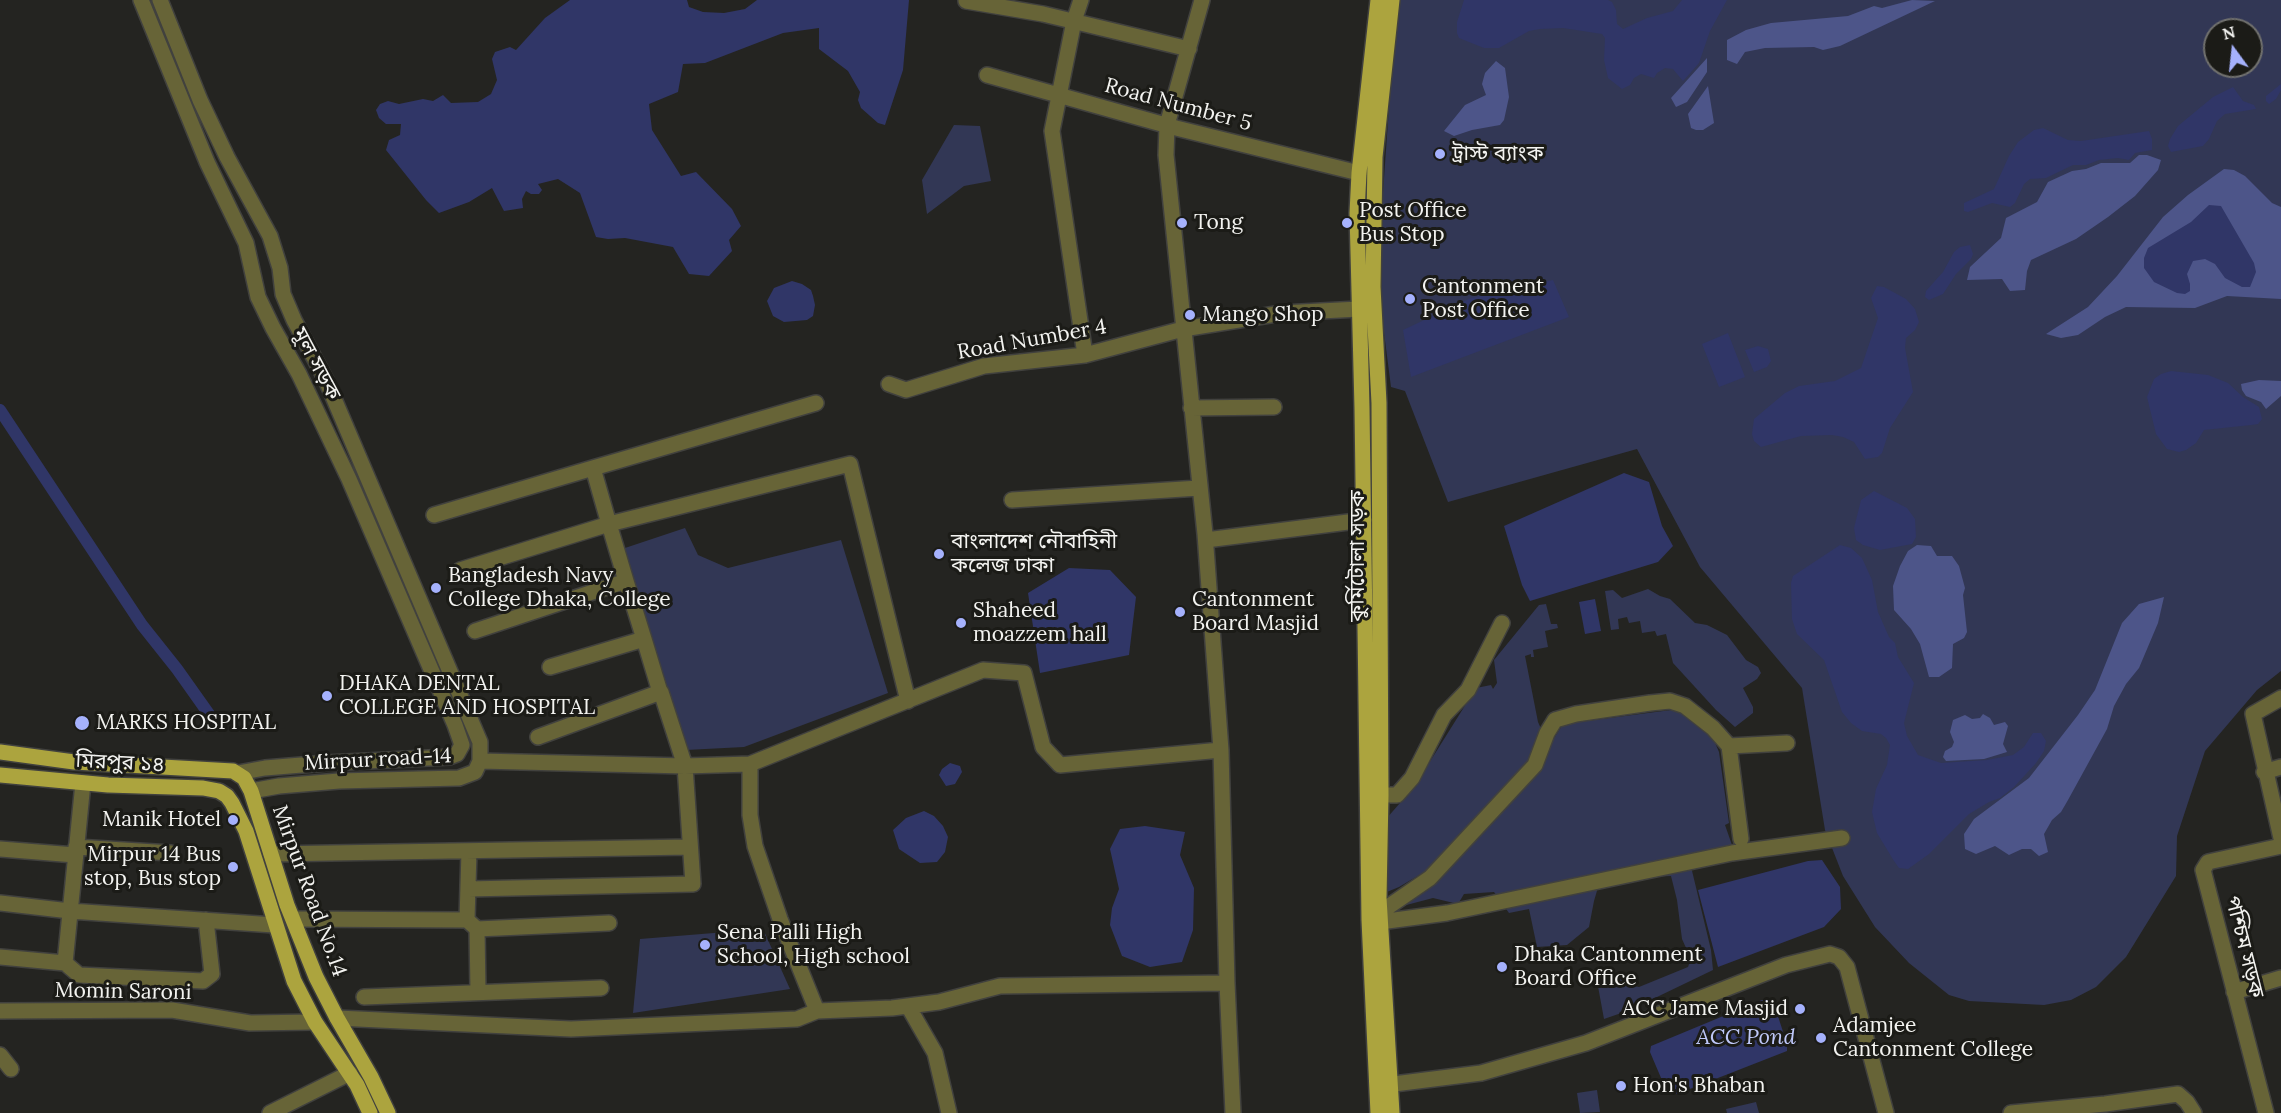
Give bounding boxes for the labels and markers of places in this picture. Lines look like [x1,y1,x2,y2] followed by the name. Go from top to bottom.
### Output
[1452,141,1544,167] place label: ট্রাস্ট ব্যাংক
[1433,147,1447,161] marker: ট্রাস্ট ব্যাংক
[1359,198,1467,248] place label: Post Office Bus Stop
[1194,210,1243,236] place label: Tong
[1175,216,1189,230] marker: Tong
[1340,216,1354,230] marker: Post Office Bus Stop
[1422,274,1544,324] place label: Cantonment Post Office
[1403,292,1417,306] marker: Cantonment Post Office
[1202,302,1323,328] place label: Mango Shop
[1183,308,1197,322] marker: Mango Shop
[951,529,1117,579] place label: বাংলাদেশ নৌবাহিনী কলেজ ঢাকা
[932,547,946,561] marker: বাংলাদেশ নৌবাহিনী কলেজ ঢাকা
[448,563,671,613] place label: Bangladesh Navy College Dhaka, College
[429,581,443,595] marker: Bangladesh Navy College Dhaka, College
[1192,587,1319,637] place label: Cantonment Board Masjid
[973,598,1107,648] place label: Shaheed moazzem hall
[1173,605,1187,619] marker: Cantonment Board Masjid
[954,616,968,630] marker: Shaheed moazzem hall
[339,671,595,721] place label: DHAKA DENTAL COLLEGE AND HOSPITAL
[320,689,334,703] marker: DHAKA DENTAL COLLEGE AND HOSPITAL
[96,710,276,736] place label: MARKS HOSPITAL
[73,714,91,732] marker: MARKS HOSPITAL
[102,807,221,833] place label: Manik Hotel
[226,813,240,827] marker: Manik Hotel
[84,842,221,892] place label: Mirpur 14 Bus stop, Bus stop
[226,860,240,874] marker: Mirpur 14 Bus stop, Bus stop
[717,920,910,970] place label: Sena Palli High School, High school
[698,938,712,952] marker: Sena Palli High School, High school
[1514,942,1703,992] place label: Dhaka Cantonment Board Office
[1495,960,1509,974] marker: Dhaka Cantonment Board Office
[1622,996,1788,1022] place label: ACC Jame Masjid
[1793,1002,1807,1016] marker: ACC Jame Masjid
[1833,1013,2033,1063] place label: Adamjee Cantonment College
[1814,1031,1828,1045] marker: Adamjee Cantonment College
[1633,1073,1765,1099] place label: Hon's Bhaban
[1614,1079,1628,1093] marker: Hon's Bhaban

